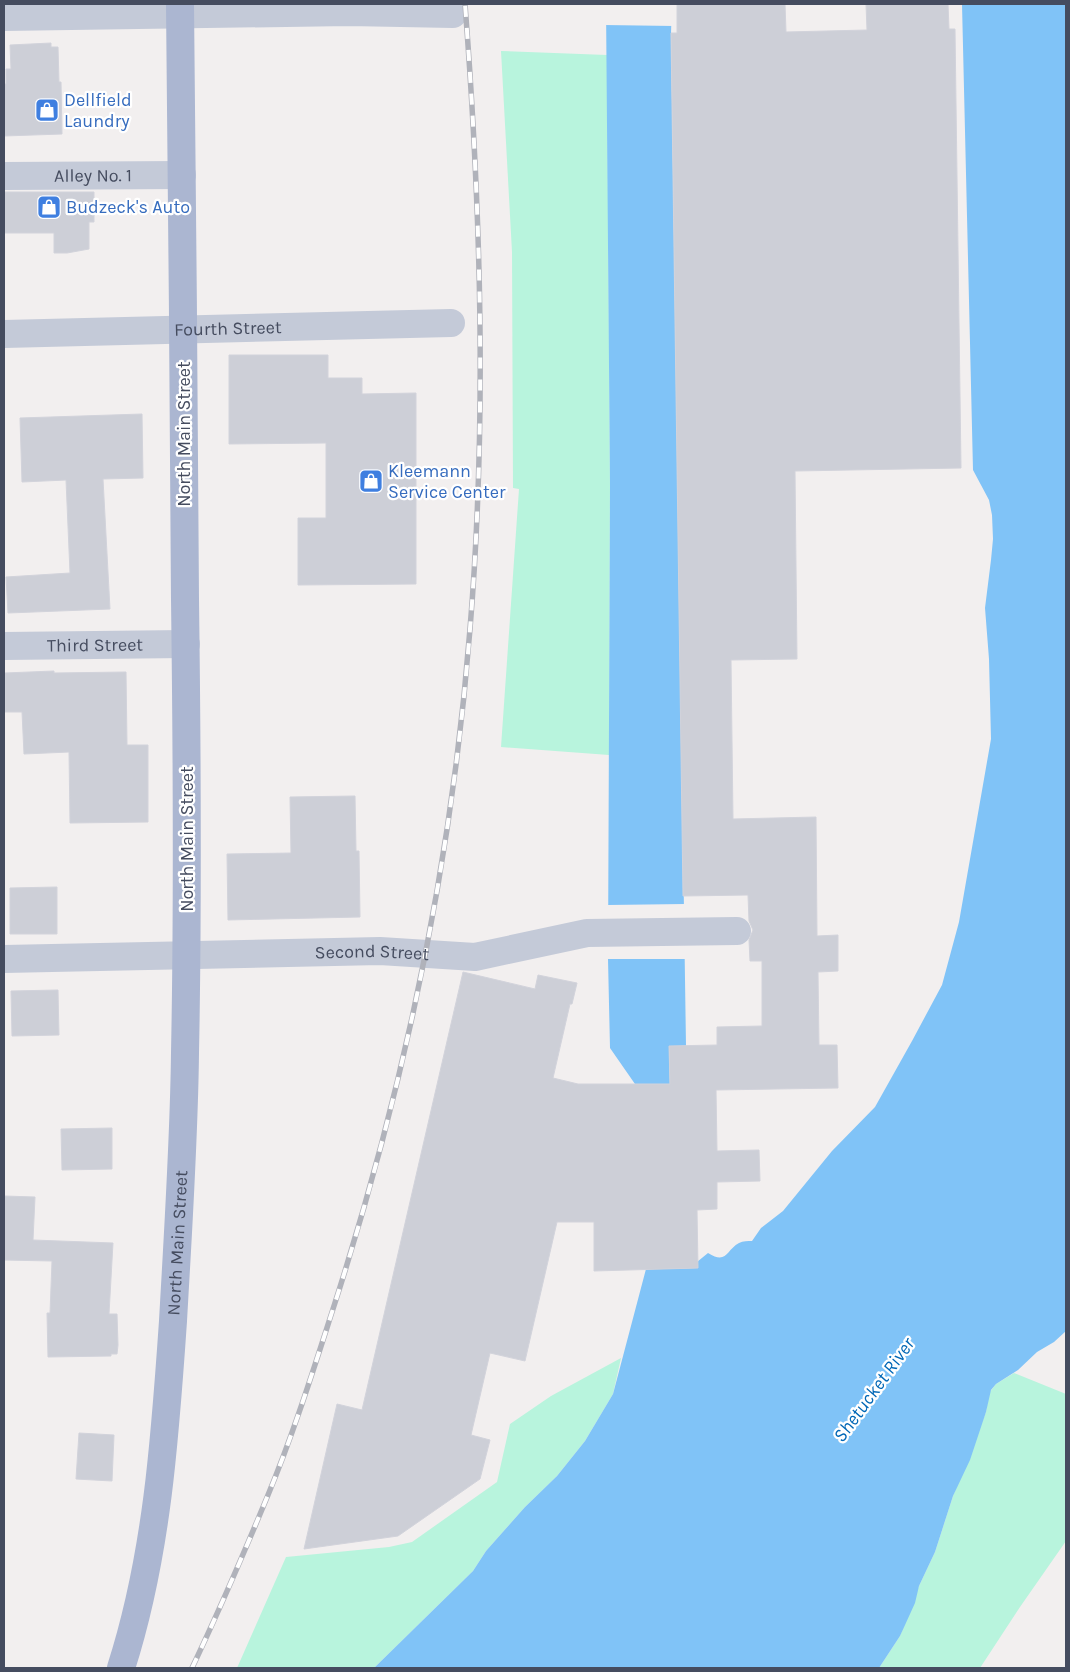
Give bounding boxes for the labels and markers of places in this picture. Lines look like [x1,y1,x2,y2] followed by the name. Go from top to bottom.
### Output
[64,89,132,132] place label: Dellfield Laundry
[34,97,60,123] shop icon: Dellfield Laundry
[36,194,62,220] shop icon: Budzeck's Auto
[66,196,190,218] place label: Budzeck's Auto
[388,460,506,503] place label: Kleemann Service Center
[358,468,384,494] shop icon: Kleemann Service Center

